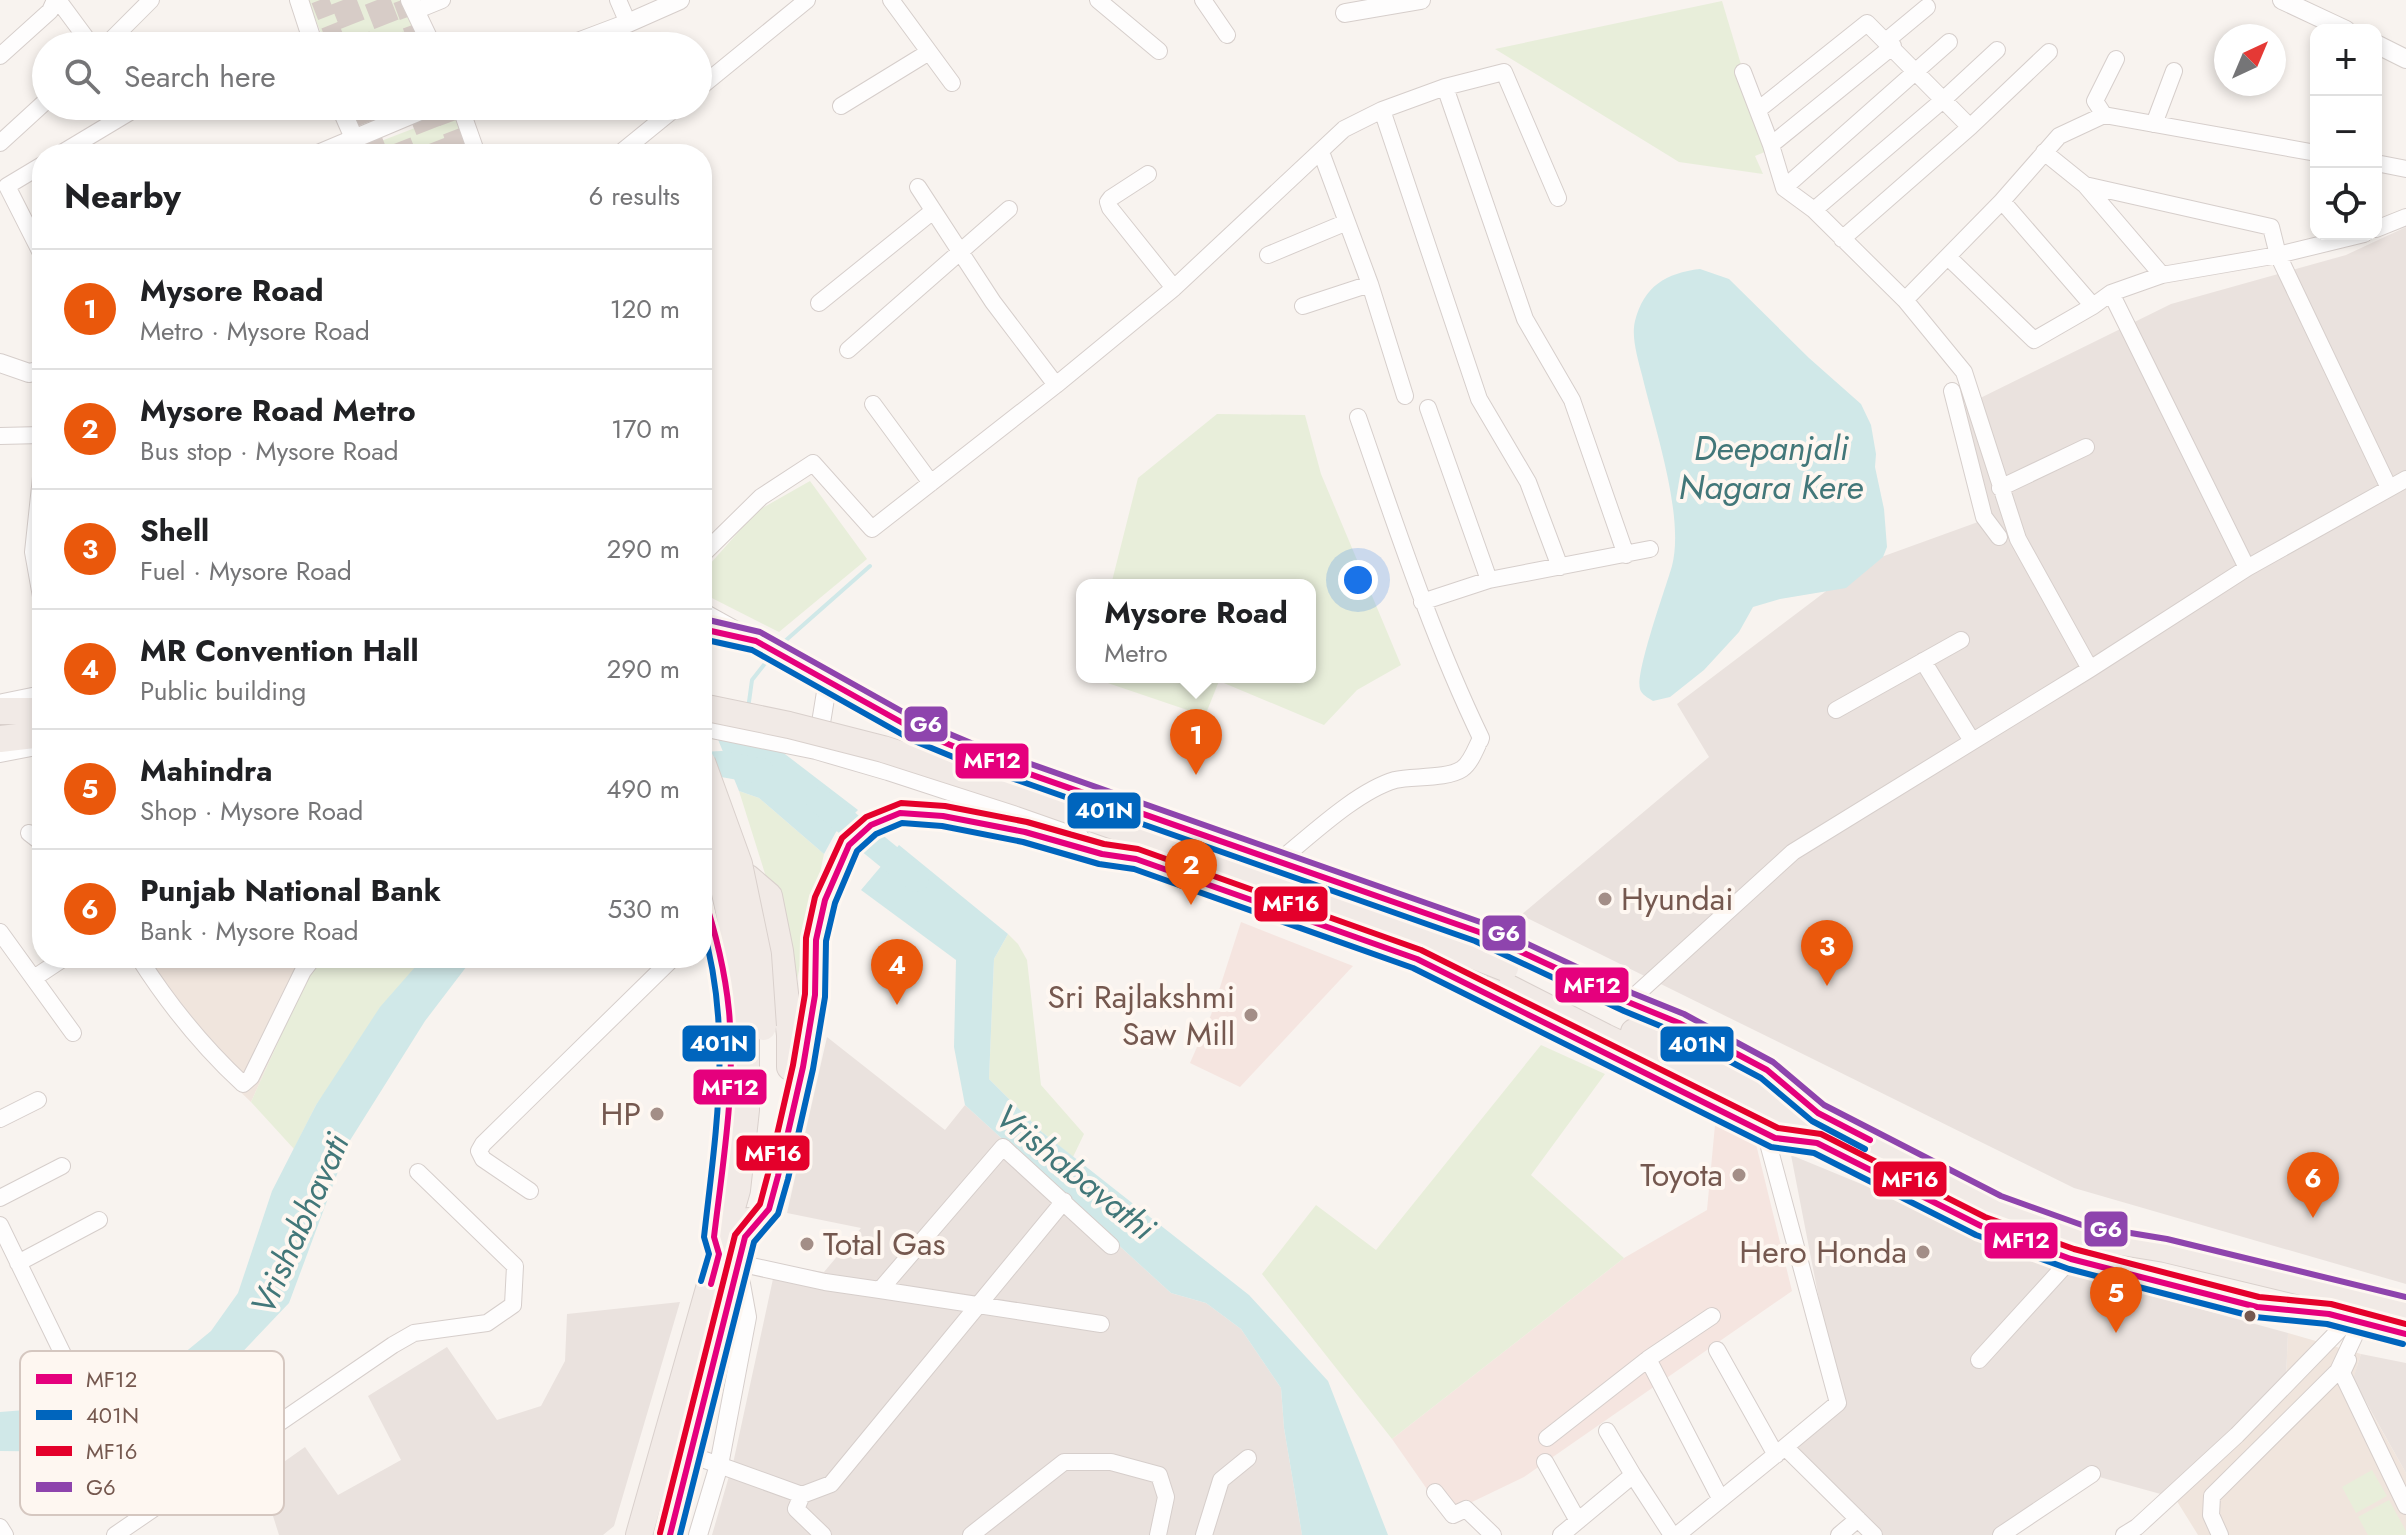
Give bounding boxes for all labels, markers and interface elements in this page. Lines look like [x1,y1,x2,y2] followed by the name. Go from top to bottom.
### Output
[2214,24,2286,96] north arrow
[2310,24,2382,240] map controls
[2310,24,2382,96] button: +
[32,32,712,120] search box
[60,54,104,98] icon: search
[124,55,276,98] text: Search here
[2310,96,2382,168] button: −
[2310,168,2382,240] button: locate
[64,172,181,221] text: Nearby
[588,177,680,215] text: 6 results
[140,269,324,312] text: Mysore Road
[83,290,97,328] text: 1
[610,290,680,328] text: 120 m
[140,312,370,350] text: Metro · Mysore Road
[140,389,416,432] text: Mysore Road Metro
[81,410,99,448] text: 2
[611,410,680,448] text: 170 m
[1679,424,1863,512] water label: Deepanjali Nagara Kere
[140,432,399,470] text: Bus stop · Mysore Road
[140,509,209,552] text: Shell
[82,530,98,568] text: 3
[607,530,680,568] text: 290 m
[140,552,352,590] text: Fuel · Mysore Road
[1338,560,1378,600] your location
[1076,579,1316,683] popup
[1104,591,1288,634] text: Mysore Road
[140,629,419,672] text: MR Convention Hall
[1104,634,1168,672] text: Metro
[81,650,99,688] text: 4
[607,650,680,688] text: 290 m
[140,672,306,710] text: Public building
[903,705,949,743] line badge: G6
[910,708,942,740] text: G6
[1170,709,1222,775] pin: 1
[954,742,1030,780] line badge: MF12
[963,744,1021,776] text: MF12
[140,749,273,792] text: Mahindra
[82,770,98,808] text: 5
[606,770,680,808] text: 490 m
[1066,791,1142,830] line badge: 401N
[140,792,363,830] text: Shop · Mysore Road
[1075,794,1133,826] text: 401N
[1165,839,1217,905] pin: 2
[140,869,441,912] text: Punjab National Bank
[1621,876,1734,922] place label: Hyundai
[1253,885,1329,923] line badge: MF16
[1262,887,1320,919] text: MF16
[81,890,99,928] text: 6
[607,890,680,928] text: 530 m
[1596,890,1614,908] marker: Hyundai
[140,912,358,950] text: Bank · Mysore Road
[1481,914,1527,952] line badge: G6
[1488,917,1520,949] text: G6
[1801,920,1853,986] pin: 3
[871,939,923,1005] pin: 4
[1554,966,1630,1004] line badge: MF12
[1563,969,1621,1001] text: MF12
[1047,974,1235,1057] place label: Sri Rajlakshmi Saw Mill
[1242,1006,1260,1024] marker: Sri Rajlakshmi Saw Mill
[681,1024,757,1063] line badge: 401N
[1659,1025,1735,1063] line badge: 401N
[690,1027,748,1059] text: 401N
[1668,1028,1726,1060] text: 401N
[692,1068,768,1106] line badge: MF12
[701,1071,759,1103] text: MF12
[601,1091,641,1137] place label: HP
[984,1092,1167,1253] water label: Vrishabavathi
[648,1105,666,1123] marker: HP
[238,1124,362,1322] water label: Vrishabhavati
[735,1134,811,1172] line badge: MF16
[744,1137,802,1169] text: MF16
[1640,1152,1723,1198] place label: Toyota
[2287,1152,2339,1218] pin: 6
[1872,1160,1948,1198] line badge: MF16
[1881,1163,1939,1195] text: MF16
[1730,1166,1748,1184] marker: Toyota
[2083,1210,2129,1248] line badge: G6
[2090,1213,2122,1245] text: G6
[823,1221,945,1267] place label: Total Gas
[1983,1221,2059,1260] line badge: MF12
[1992,1224,2050,1256] text: MF12
[1739,1229,1907,1275] place label: Hero Honda
[798,1235,816,1253] marker: Total Gas
[1914,1243,1932,1261] marker: Hero Honda
[2090,1267,2142,1333] pin: 5
[2242,1308,2258,1324] unlabelled marker
[20,1351,284,1515] legend
[86,1363,137,1395] text: MF12
[86,1399,139,1431] text: 401N
[86,1435,137,1467] text: MF16
[86,1471,116,1503] text: G6

